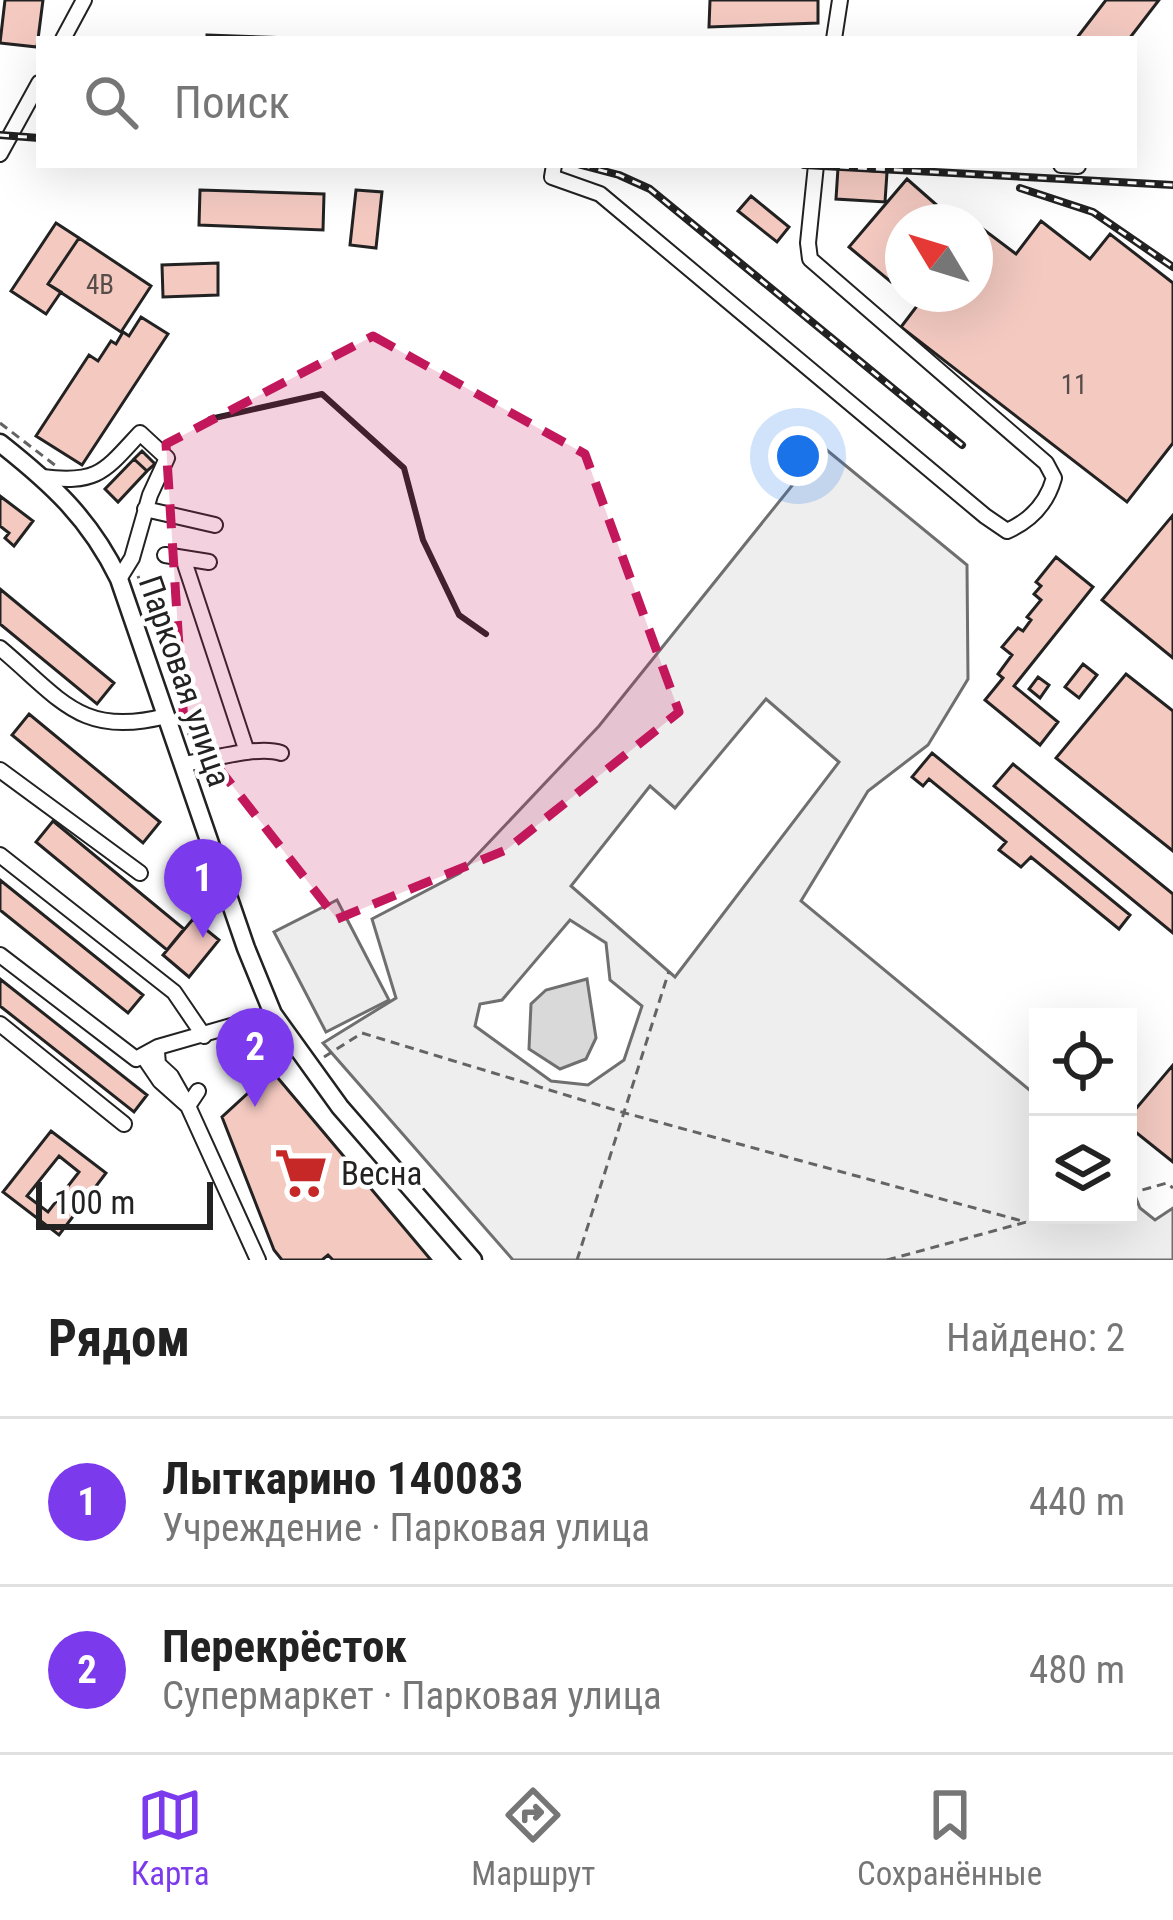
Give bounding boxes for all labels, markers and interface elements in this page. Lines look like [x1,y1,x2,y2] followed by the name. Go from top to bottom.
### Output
[36,36,1137,168] search box
[78,69,144,135] icon: search
[174,76,290,129] text: Поиск
[885,204,993,312] north arrow
[86,269,114,301] house number: 4В
[1061,369,1087,401] house number: 11
[768,426,828,486] your location
[131,570,239,792] street label: Парковая улица
[164,839,242,938] pin: 1
[216,1008,294,1107] pin: 2
[1029,1008,1137,1224] map controls
[1029,1008,1137,1116] button: locate
[1029,1116,1137,1224] button: layers
[272,1144,330,1202] supermarket icon: Весна
[341,1154,422,1193] place label: Весна
[36,1176,213,1229] scale bar
[54,1183,135,1222] text: 100 m
[48,1309,190,1368] text: Рядом
[946,1315,1125,1361] text: Найдено: 2
[162,1452,523,1505] text: Лыткарино 140083
[77,1479,97,1525] text: 1
[1029,1479,1125,1525] text: 440 m
[162,1505,650,1551] text: Учреждение · Парковая улица
[162,1620,407,1673] text: Перекрёсток
[77,1647,97,1693] text: 2
[1029,1647,1125,1693] text: 480 m
[162,1673,662,1719] text: Супермаркет · Парковая улица
[131,1782,210,1893] tab: Карта
[471,1782,595,1893] tab: Маршрут
[857,1782,1042,1893] tab: Сохранённые

